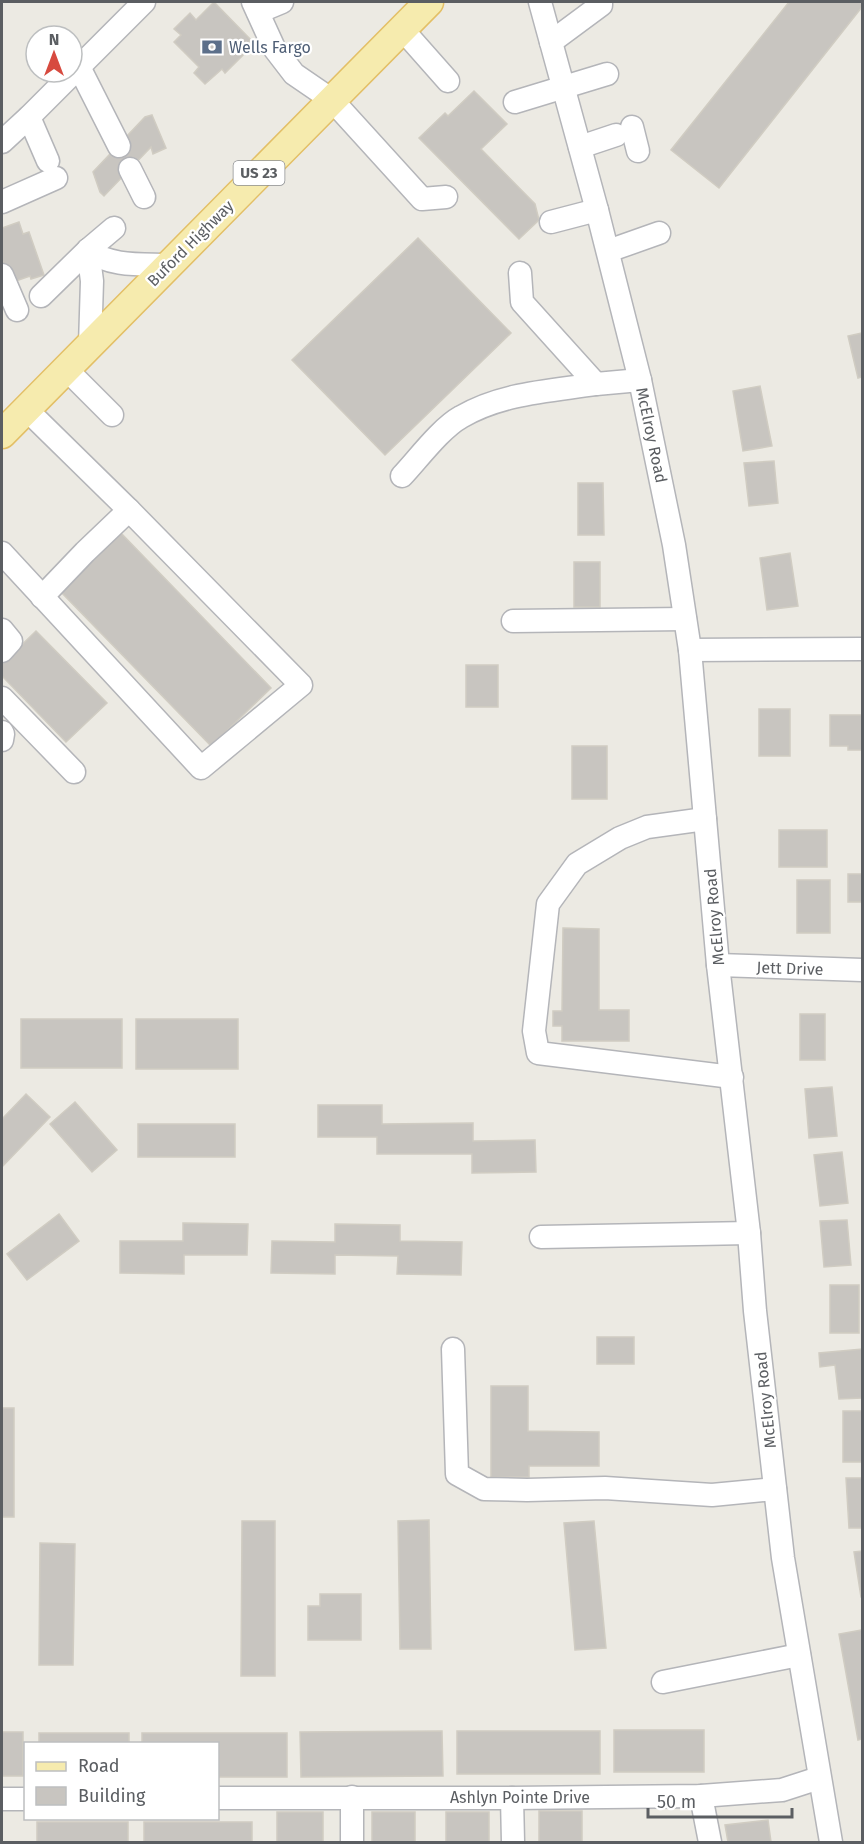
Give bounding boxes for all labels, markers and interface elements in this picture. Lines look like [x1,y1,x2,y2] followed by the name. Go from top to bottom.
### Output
[24,24,84,84] north arrow
[49,30,59,49] text: N
[200,35,224,59] bank icon: Wells Fargo
[229,38,311,57] place label: Wells Fargo
[234,161,284,185] road number: US 23
[143,196,237,290] street label: Buford Highway
[632,386,671,485] street label: McElroy Road
[701,868,728,966] street label: McElroy Road
[756,958,824,979] street label: Jett Drive
[751,1351,780,1449] street label: McElroy Road
[24,1742,219,1820] legend
[78,1755,120,1777] text: Road
[648,1781,792,1819] scale bar
[78,1785,146,1807] text: Building
[450,1788,590,1807] street label: Ashlyn Pointe Drive
[657,1791,696,1813] text: 50 m

